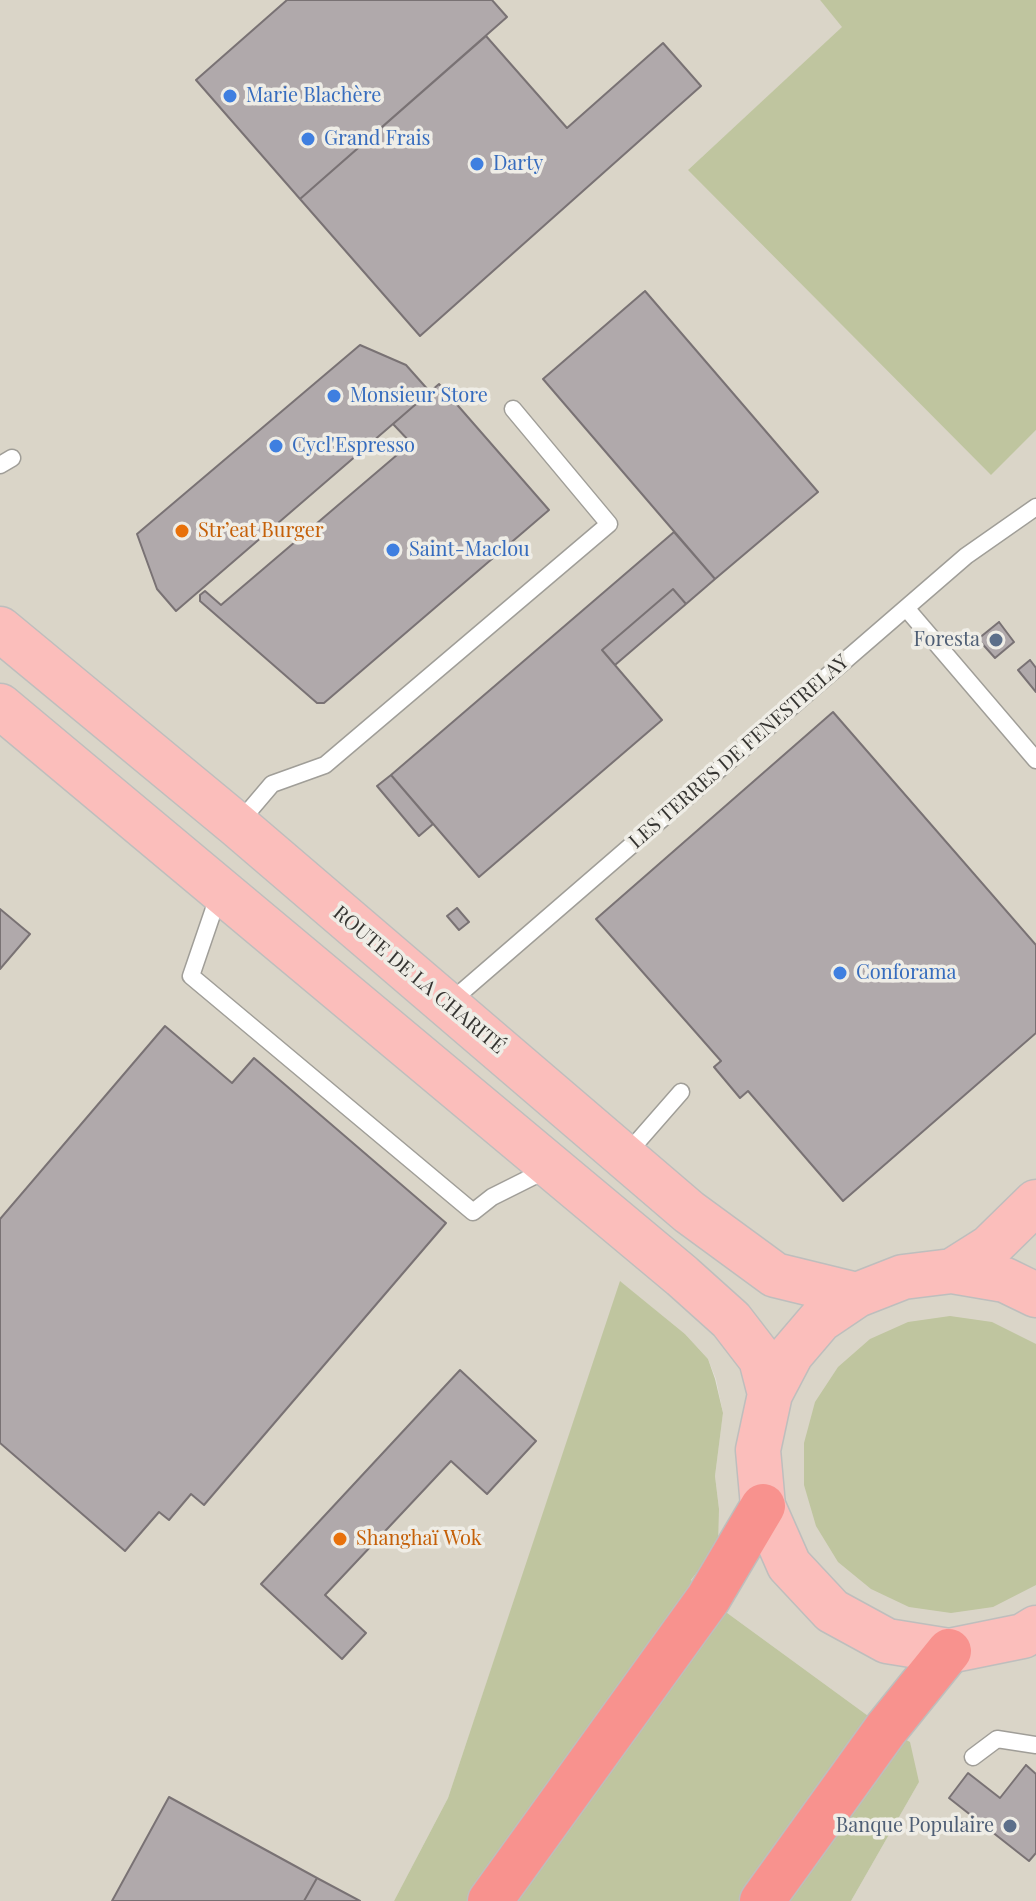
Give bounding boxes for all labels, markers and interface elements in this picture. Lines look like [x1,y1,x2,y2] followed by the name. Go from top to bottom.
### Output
[246,84,381,108] place label: Marie Blachère
[221,87,239,105] marker: Marie Blachère
[324,127,430,151] place label: Grand Frais
[299,130,317,148] marker: Grand Frais
[493,152,543,176] place label: Darty
[468,155,486,173] marker: Darty
[350,384,488,408] place label: Monsieur Store
[325,387,343,405] marker: Monsieur Store
[292,434,415,458] place label: Cycl'Espresso
[267,437,285,455] marker: Cycl'Espresso
[198,519,324,543] place label: Str’eat Burger
[173,522,191,540] marker: Str’eat Burger
[409,538,530,562] place label: Saint-Maclou
[384,541,402,559] marker: Saint-Maclou
[914,628,980,652] place label: Foresta
[987,631,1005,649] marker: Foresta
[624,650,854,854] street label: LES TERRES DE FENESTRELAY
[328,901,510,1059] street label: ROUTE DE LA CHARITÉ
[856,961,956,985] place label: Conforama
[831,964,849,982] marker: Conforama
[356,1527,482,1551] place label: Shanghaï Wok
[331,1530,349,1548] marker: Shanghaï Wok
[836,1814,994,1838] place label: Banque Populaire
[1001,1817,1019,1835] marker: Banque Populaire

